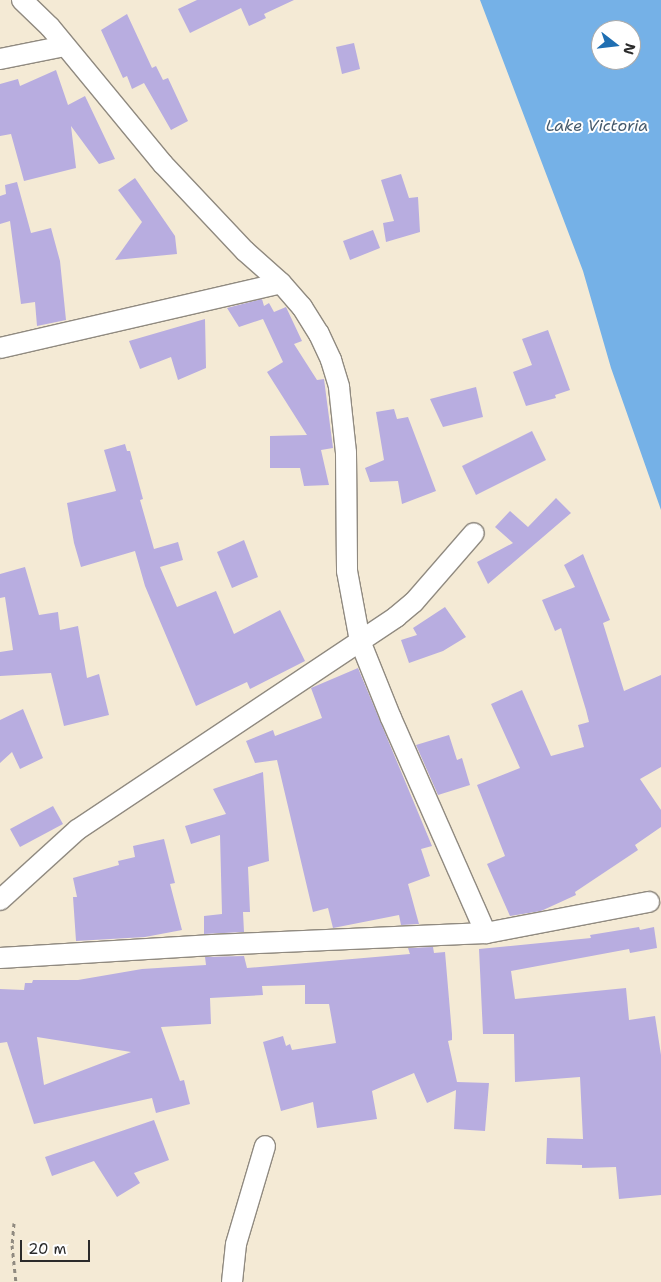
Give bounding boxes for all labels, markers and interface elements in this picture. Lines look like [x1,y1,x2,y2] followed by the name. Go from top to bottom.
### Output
[591,20,641,70] north arrow
[619,41,640,57] text: N
[546,116,648,136] water label: Lake Victoria
[22,1230,92,1262] scale bar
[28,1239,67,1259] text: 20 m

